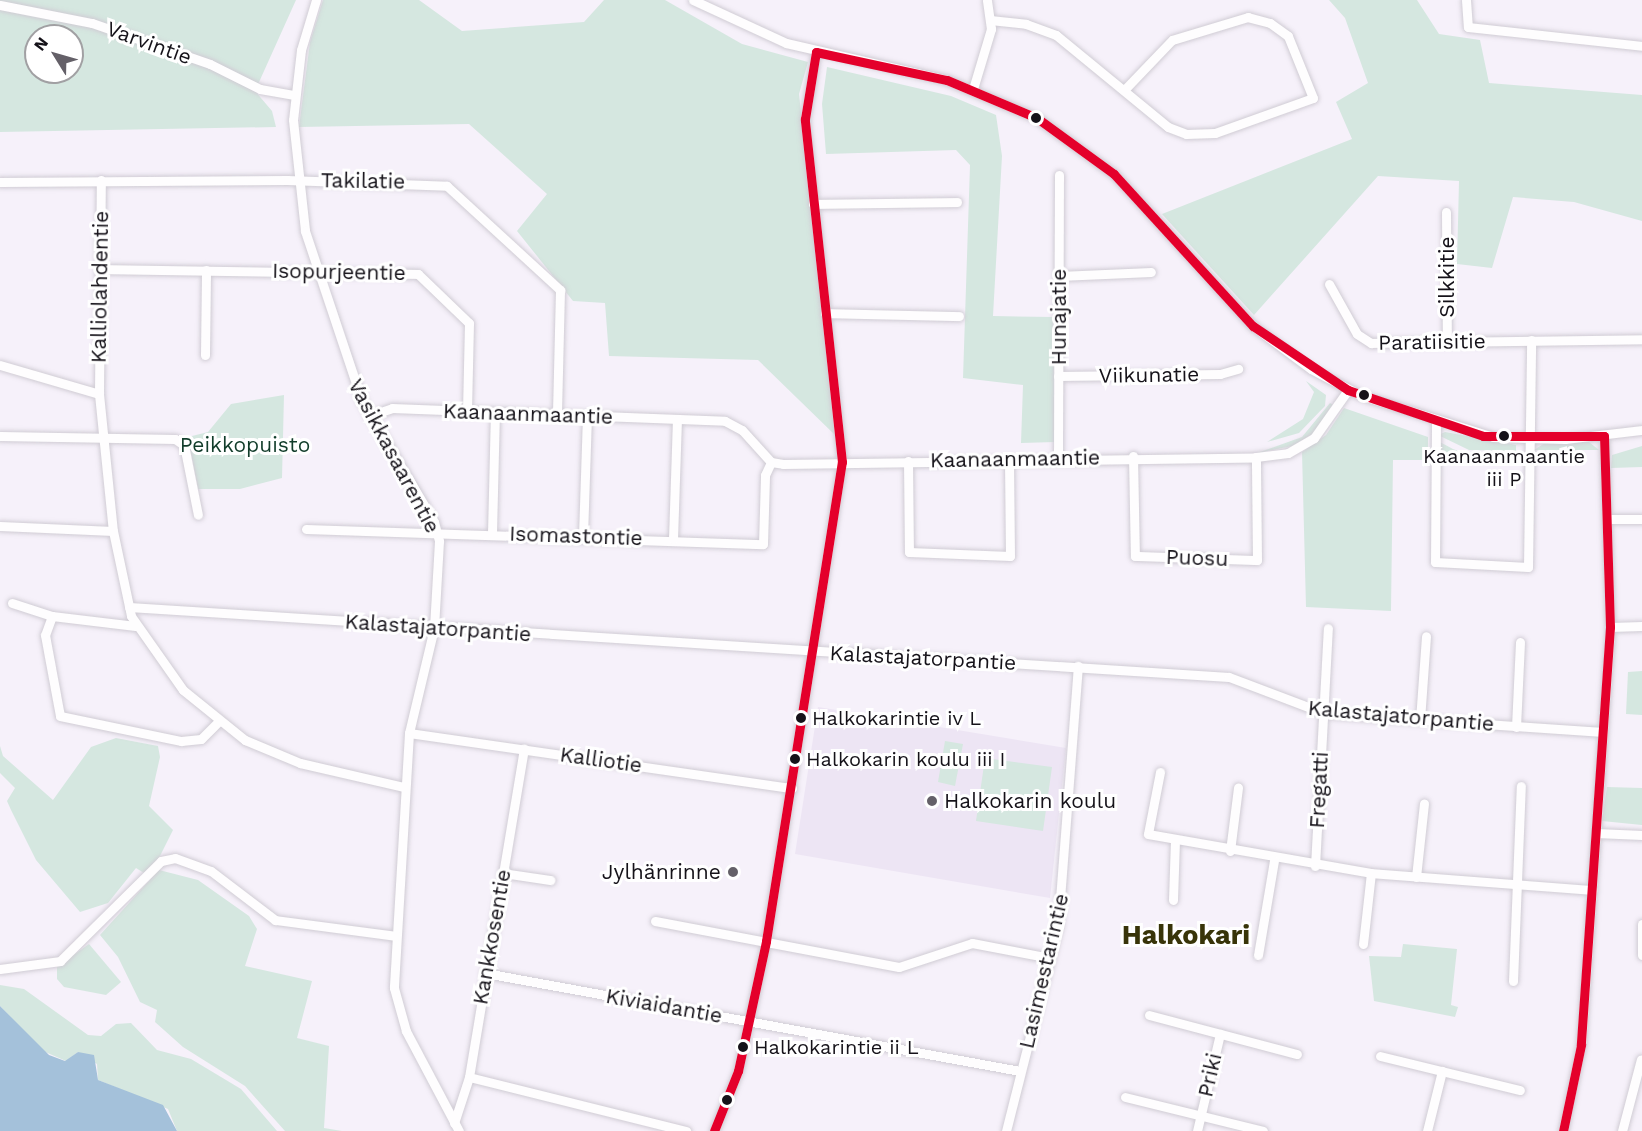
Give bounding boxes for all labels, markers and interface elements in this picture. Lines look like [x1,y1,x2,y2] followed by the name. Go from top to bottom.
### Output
[103,16,195,70] street label: Varvintie
[24,24,84,84] north arrow
[30,34,52,55] text: N
[1030,112,1042,124] unlabelled marker
[321,168,405,194] street label: Takilatie
[86,211,114,363] street label: Kalliolahdentie
[1434,236,1460,318] street label: Silkkitie
[272,258,406,286] street label: Isopurjeentie
[1046,269,1072,365] street label: Hunajatie
[1378,328,1486,356] street label: Paratiisitie
[1098,362,1200,388] street label: Viikunatie
[343,375,445,537] street label: Vasikkasaarentie
[1358,389,1370,401] unlabelled marker
[443,398,613,430] street label: Kaanaanmaantie
[1498,430,1510,442] marker: Kaanaanmaantie iii P
[180,432,310,458] park label: Peikkopuisto
[930,445,1100,473] street label: Kaanaanmaantie
[1423,445,1585,492] place label: Kaanaanmaantie iii P
[509,521,643,551] street label: Isomastontie
[1165,544,1229,572] street label: Puosu
[344,609,532,647] street label: Kalastajatorpantie
[829,641,1017,675] street label: Kalastajatorpantie
[1307,695,1495,737] street label: Kalastajatorpantie
[812,706,982,730] place label: Halkokarintie iv L
[795,712,807,724] marker: Halkokarintie iv L
[558,742,644,778] street label: Kalliotie
[806,747,1005,771] place label: Halkokarin koulu iii I
[1304,751,1334,829] street label: Fregatti
[789,753,801,765] marker: Halkokarin koulu iii I
[944,788,1116,814] place label: Halkokarin koulu
[925,794,939,808] marker: Halkokarin koulu
[602,859,721,885] place label: Jylhänrinne
[726,865,740,879] marker: Jylhänrinne
[468,867,516,1007] street label: Kankkosentie
[1014,891,1074,1051] street label: Lasimestarintie
[1122,920,1250,952] district label: Halkokari
[604,983,724,1029] street label: Kiviaidantie
[754,1035,919,1059] place label: Halkokarintie ii L
[737,1041,749,1053] marker: Halkokarintie ii L
[1193,1051,1227,1099] street label: Priki
[721,1094,733,1106] unlabelled marker

